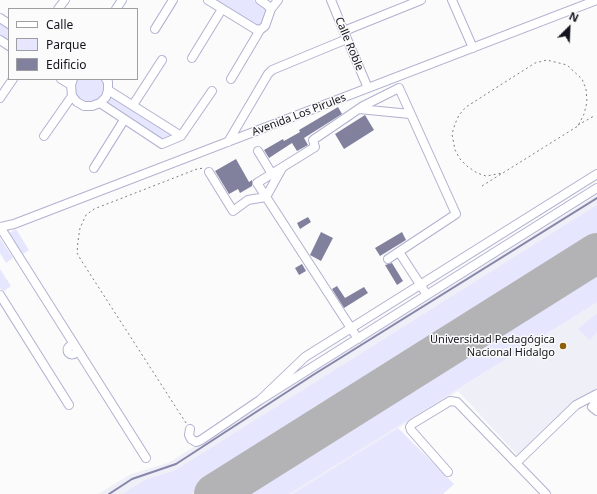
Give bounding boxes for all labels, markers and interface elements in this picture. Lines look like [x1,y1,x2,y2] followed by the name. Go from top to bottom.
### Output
[8,8,138,80] legend
[549,8,589,48] north arrow
[567,8,581,25] text: N
[332,15,366,73] street label: Calle Roble
[46,16,73,33] text: Calle
[46,36,86,53] text: Parque
[46,56,87,73] text: Edificio
[250,91,348,139] street label: Avenida Los Pirules
[430,333,555,359] place label: Universidad Pedagógica Nacional Hidalgo
[558,341,568,351] marker: Universidad Pedagógica Nacional Hidalgo

